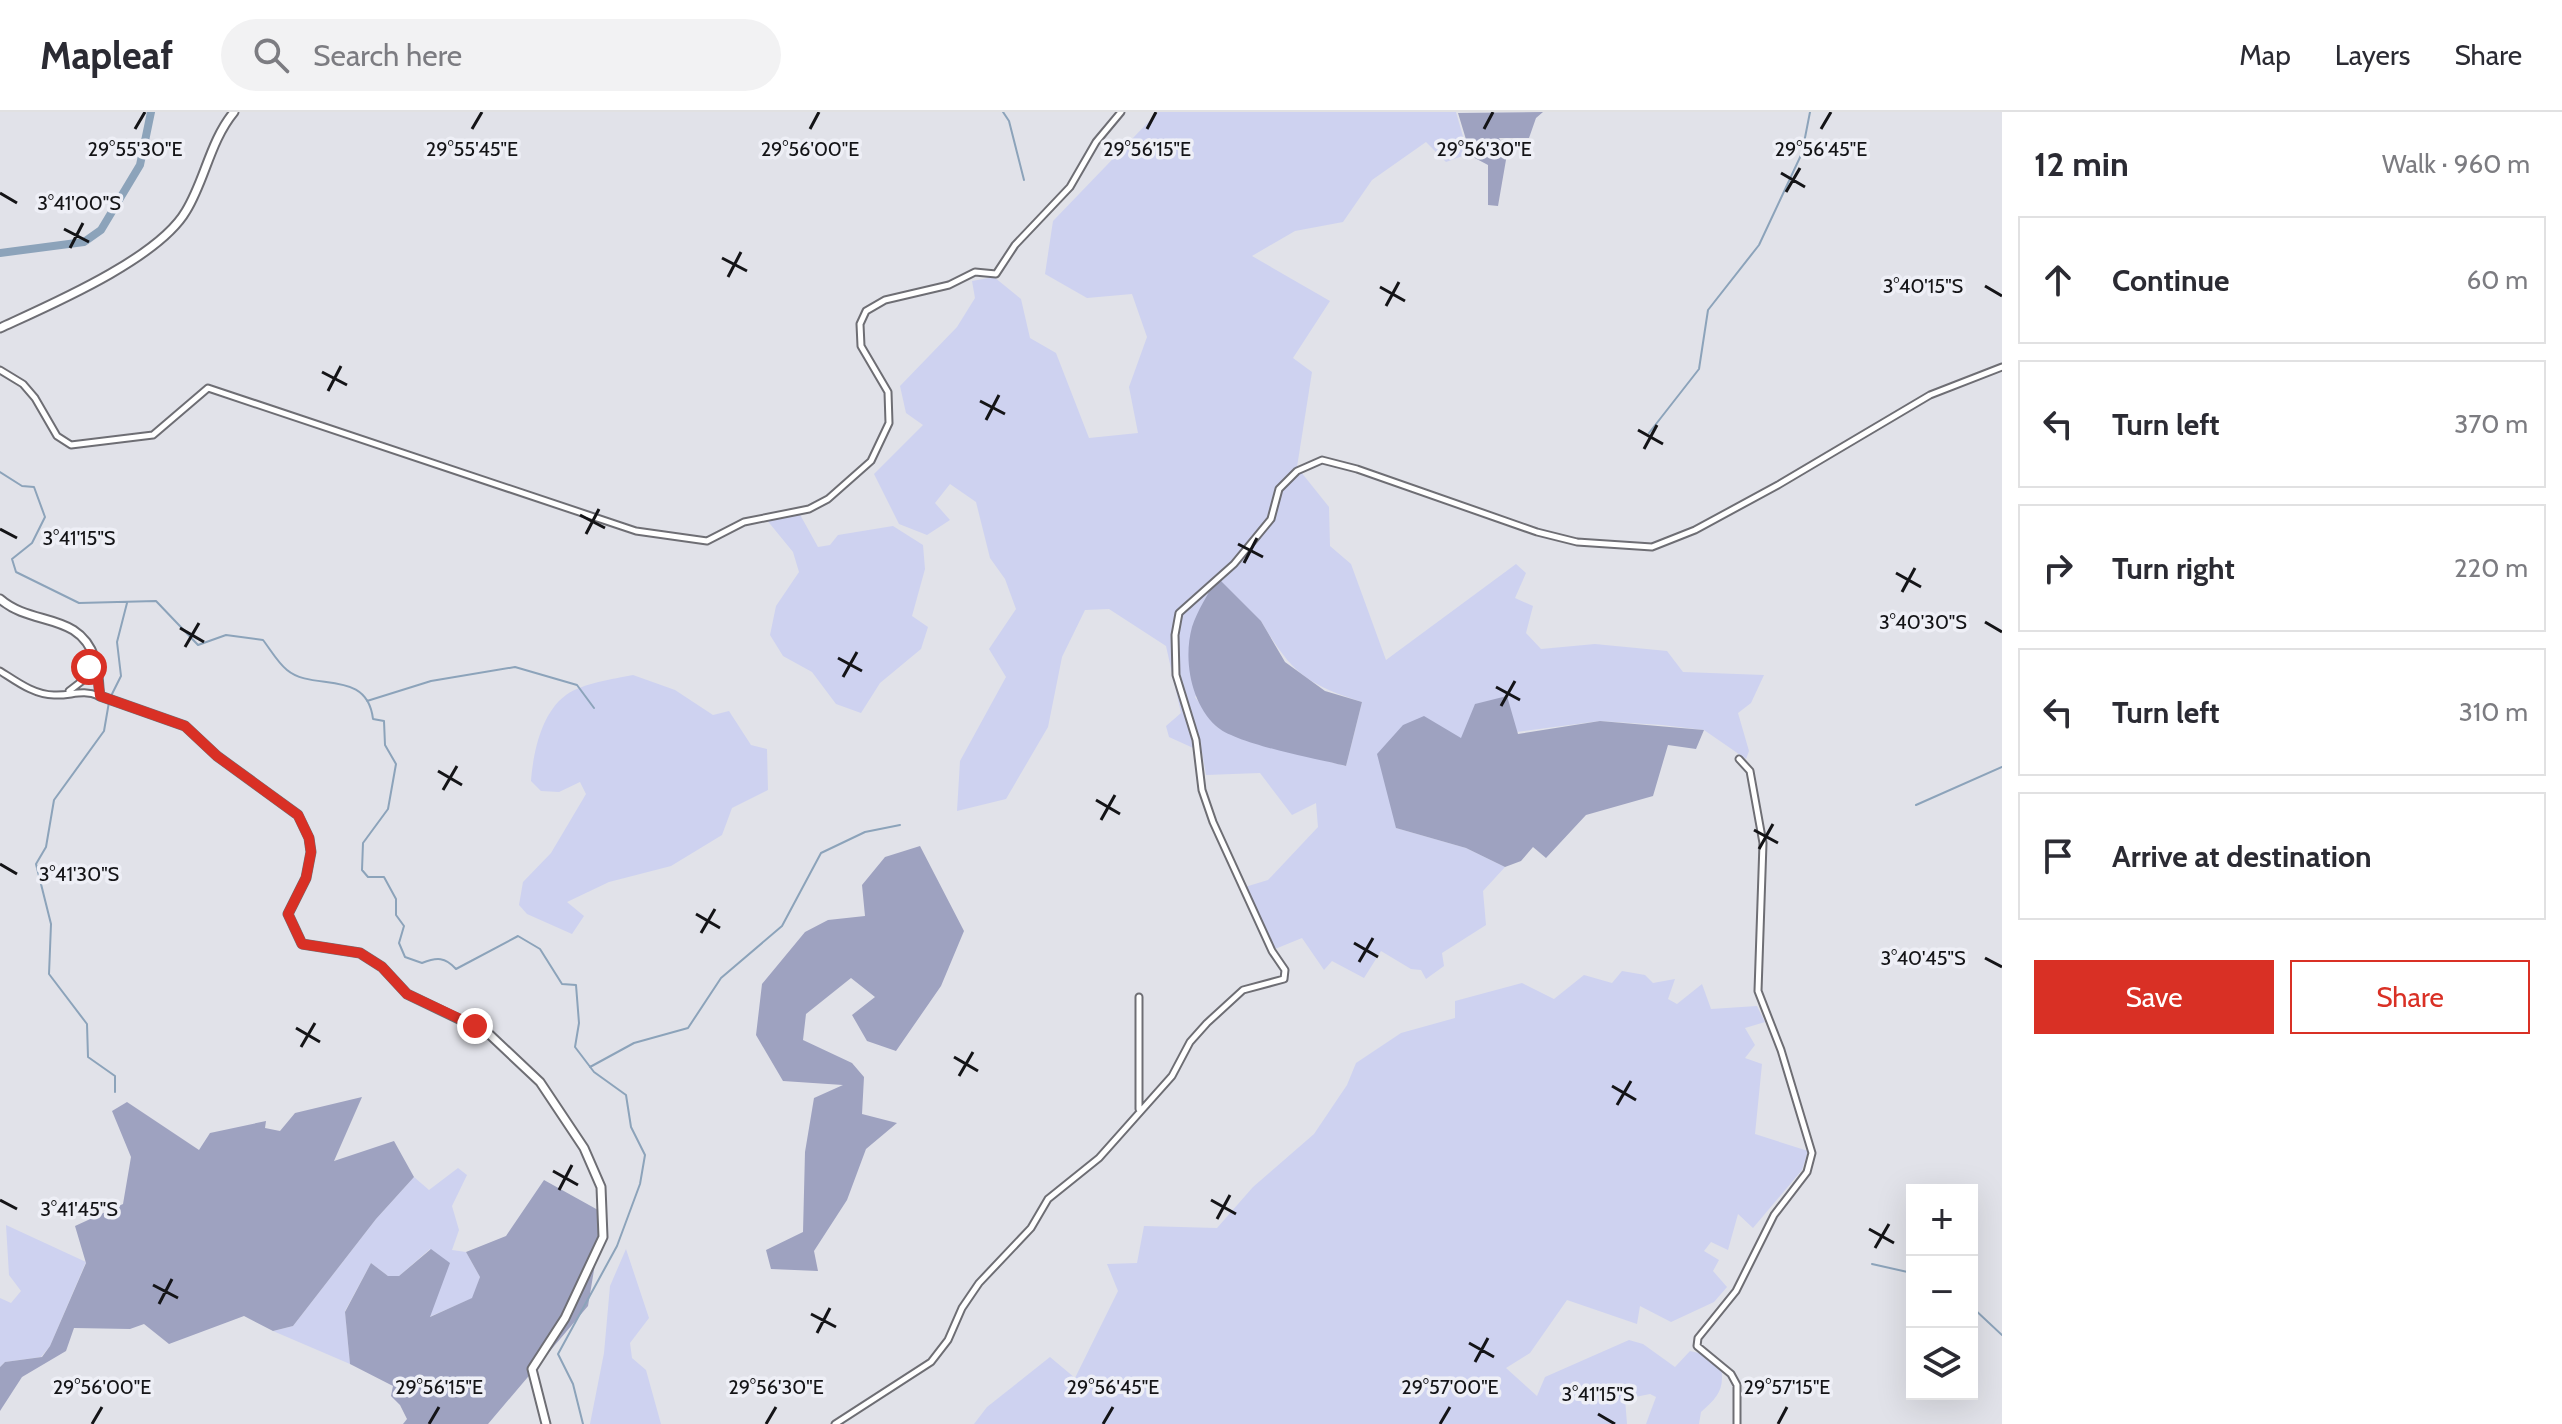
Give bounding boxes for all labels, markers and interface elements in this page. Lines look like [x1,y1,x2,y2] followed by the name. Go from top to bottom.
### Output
[221,19,781,91] search box
[40,32,173,79] text: Mapleaf
[249,33,293,77] icon: search
[313,37,462,74] text: Search here
[2239,38,2291,72] text: Map
[2335,38,2410,72] text: Layers
[2454,38,2522,72] text: Share
[87,137,183,161] text: 29°55'30"E
[426,137,518,161] text: 29°55'45"E
[761,137,859,161] text: 29°56'00"E
[1103,137,1191,161] text: 29°56'15"E
[1436,137,1532,161] text: 29°56'30"E
[1775,137,1867,161] text: 29°56'45"E
[2034,143,2129,185] text: 12 min
[2382,148,2530,180] text: Walk · 960 m
[37,191,121,215] text: 3°41'00"S
[2036,258,2080,302] icon: ahead
[2112,262,2229,299] text: Continue
[2466,264,2528,296] text: 60 m
[1883,274,1964,298] text: 3°40'15"S
[2036,402,2080,446] icon: left
[2112,406,2220,443] text: Turn left
[2454,408,2528,440] text: 370 m
[42,526,116,550] text: 3°41'15"S
[2036,546,2080,590] icon: right
[2112,550,2235,587] text: Turn right
[2454,552,2528,584] text: 220 m
[1879,610,1967,634] text: 3°40'30"S
[71,649,107,685] route start
[2036,690,2080,734] icon: left
[2112,694,2220,731] text: Turn left
[2459,696,2528,728] text: 310 m
[2036,834,2080,878] icon: arrive
[2112,838,2372,875] text: Arrive at destination
[39,862,120,886] text: 3°41'30"S
[1880,946,1966,970] text: 3°40'45"S
[2034,960,2274,1034] button: Save
[2290,960,2530,1034] button: Share
[457,1008,493,1044] route end
[1906,1184,1978,1400] map controls
[1906,1184,1978,1256] button: +
[40,1197,118,1221] text: 3°41'45"S
[1906,1256,1978,1328] button: −
[1906,1328,1978,1400] button: layers
[53,1375,151,1399] text: 29°56'00"E
[395,1375,483,1399] text: 29°56'15"E
[728,1375,824,1399] text: 29°56'30"E
[1067,1375,1159,1399] text: 29°56'45"E
[1401,1375,1499,1399] text: 29°57'00"E
[1744,1375,1830,1399] text: 29°57'15"E
[1561,1382,1635,1406] text: 3°41'15"S

